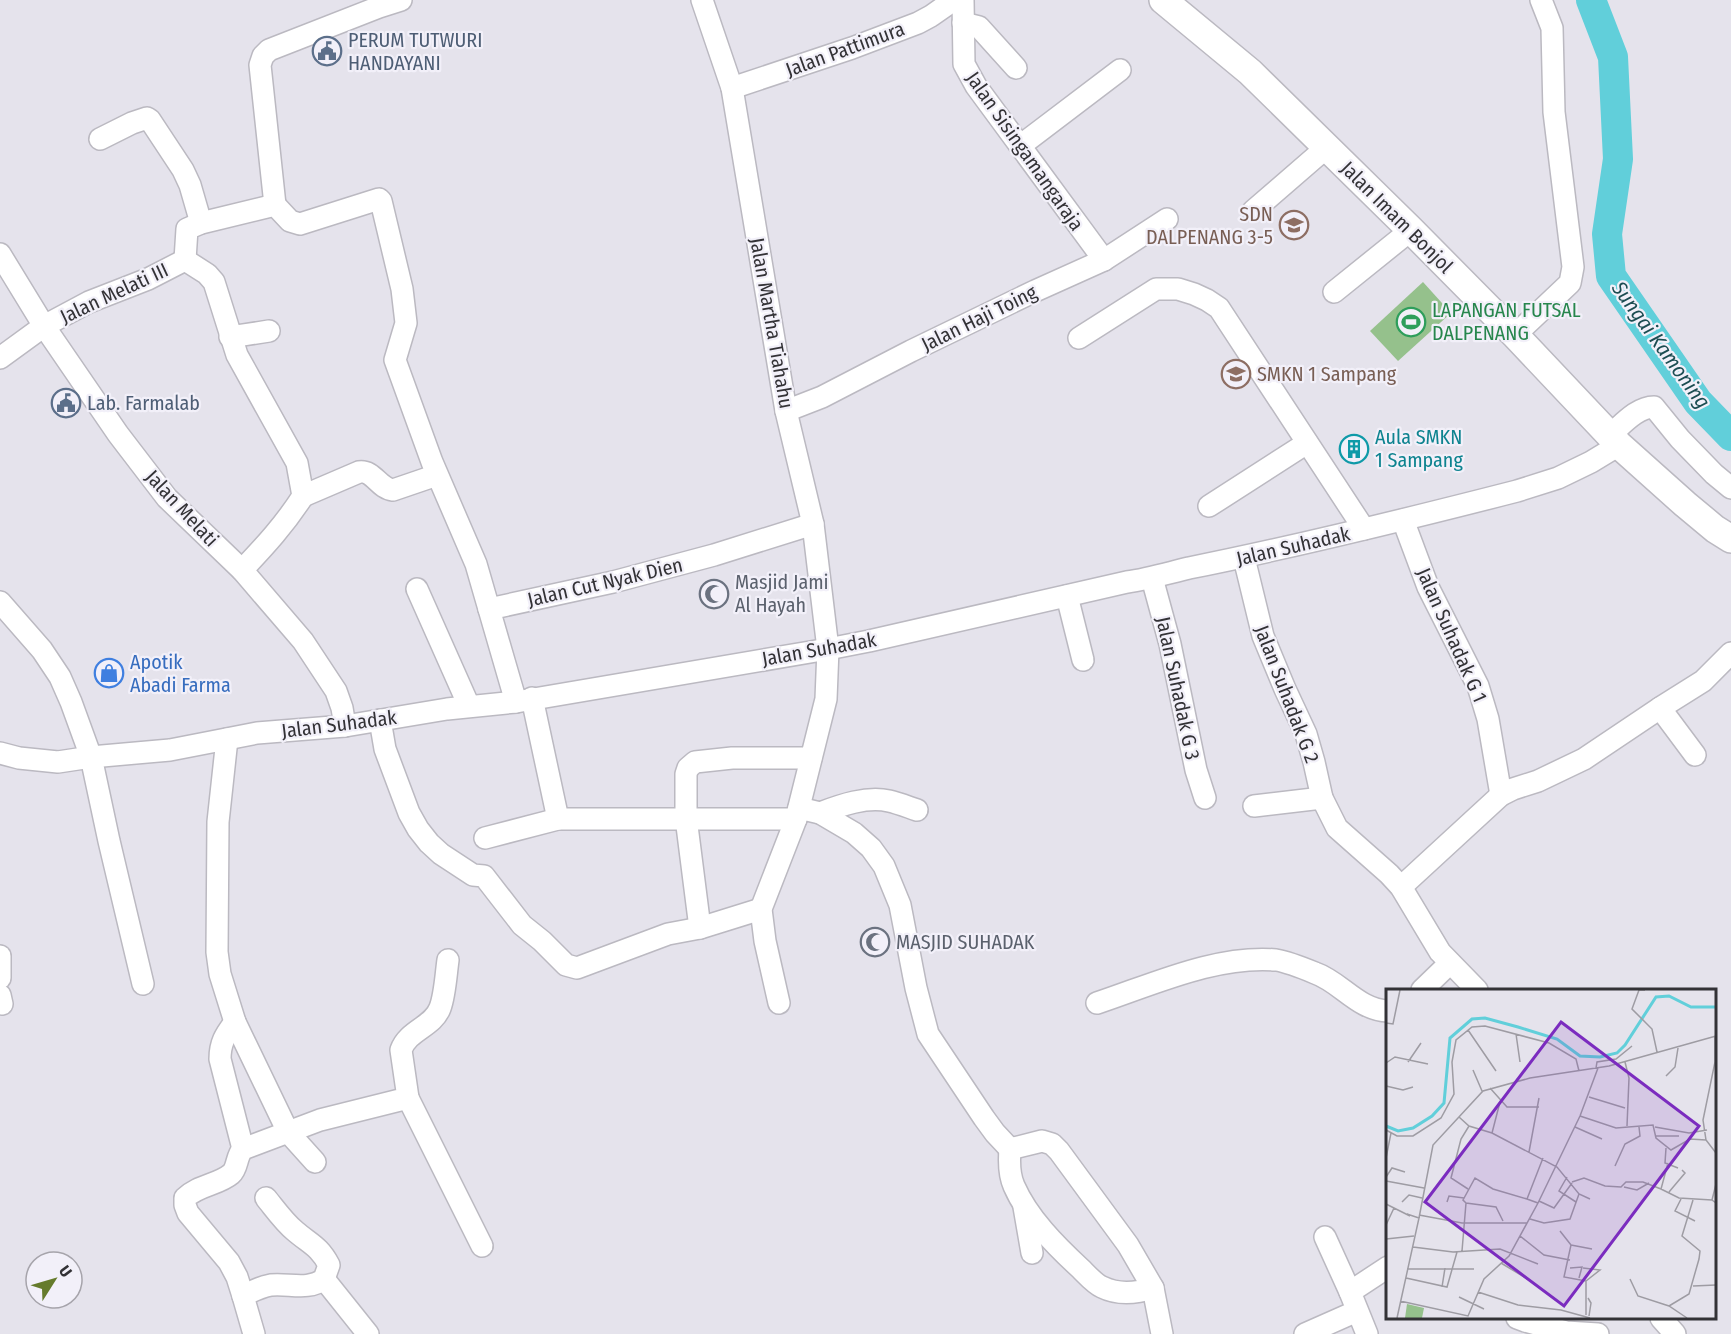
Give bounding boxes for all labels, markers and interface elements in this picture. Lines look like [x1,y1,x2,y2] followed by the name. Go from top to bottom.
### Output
[782,16,908,82] street label: Jalan Pattimura
[348,28,482,75] place label: PERUM TUTWURI HANDAYANI
[311,35,343,67] public building icon: PERUM TUTWURI HANDAYANI
[961,67,1089,235] street label: Jalan Sisingamangaraja
[1336,156,1458,278] street label: Jalan Imam Bonjol
[1146,202,1273,249] place label: SDN DALPENANG 3-5
[1278,209,1310,241] school or university icon: SDN DALPENANG 3-5
[745,236,799,410] street label: Jalan Martha Tiahahu
[56,258,172,328] street label: Jalan Melati III
[1605,275,1716,414] water label: Sungai Kamoning
[917,279,1041,356] street label: Jalan Haji Toing
[1432,298,1581,345] place label: LAPANGAN FUTSAL DALPENANG
[1395,306,1427,338] sports icon: LAPANGAN FUTSAL DALPENANG
[1220,358,1252,390] school or university icon: SMKN 1 Sampang
[1257,362,1397,386] place label: SMKN 1 Sampang
[50,387,82,419] public building icon: Lab. Farmalab
[87,391,200,415] place label: Lab. Farmalab
[1375,425,1463,472] place label: Aula SMKN 1 Sampang
[1338,433,1370,465] building icon: Aula SMKN 1 Sampang
[141,465,223,551] street label: Jalan Melati
[1234,521,1353,571] street label: Jalan Suhadak
[525,552,685,612] street label: Jalan Cut Nyak Dien
[1412,564,1492,706] street label: Jalan Suhadak G 1
[735,570,829,617] place label: Masjid Jami Al Hayah
[698,578,730,610] mosque icon: Masjid Jami Al Hayah
[1151,614,1205,762] street label: Jalan Suhadak G 3
[1250,622,1324,766] street label: Jalan Suhadak G 2
[760,627,879,671] street label: Jalan Suhadak
[130,650,231,697] place label: Apotik Abadi Farma
[93,657,125,689] shop icon: Apotik Abadi Farma
[280,705,399,743] street label: Jalan Suhadak
[859,926,891,958] mosque icon: MASJID SUHADAK
[896,930,1035,954] place label: MASJID SUHADAK
[1386,989,1716,1319] inset map
[24,1250,84,1310] north arrow
[55,1262,76,1281] text: U

